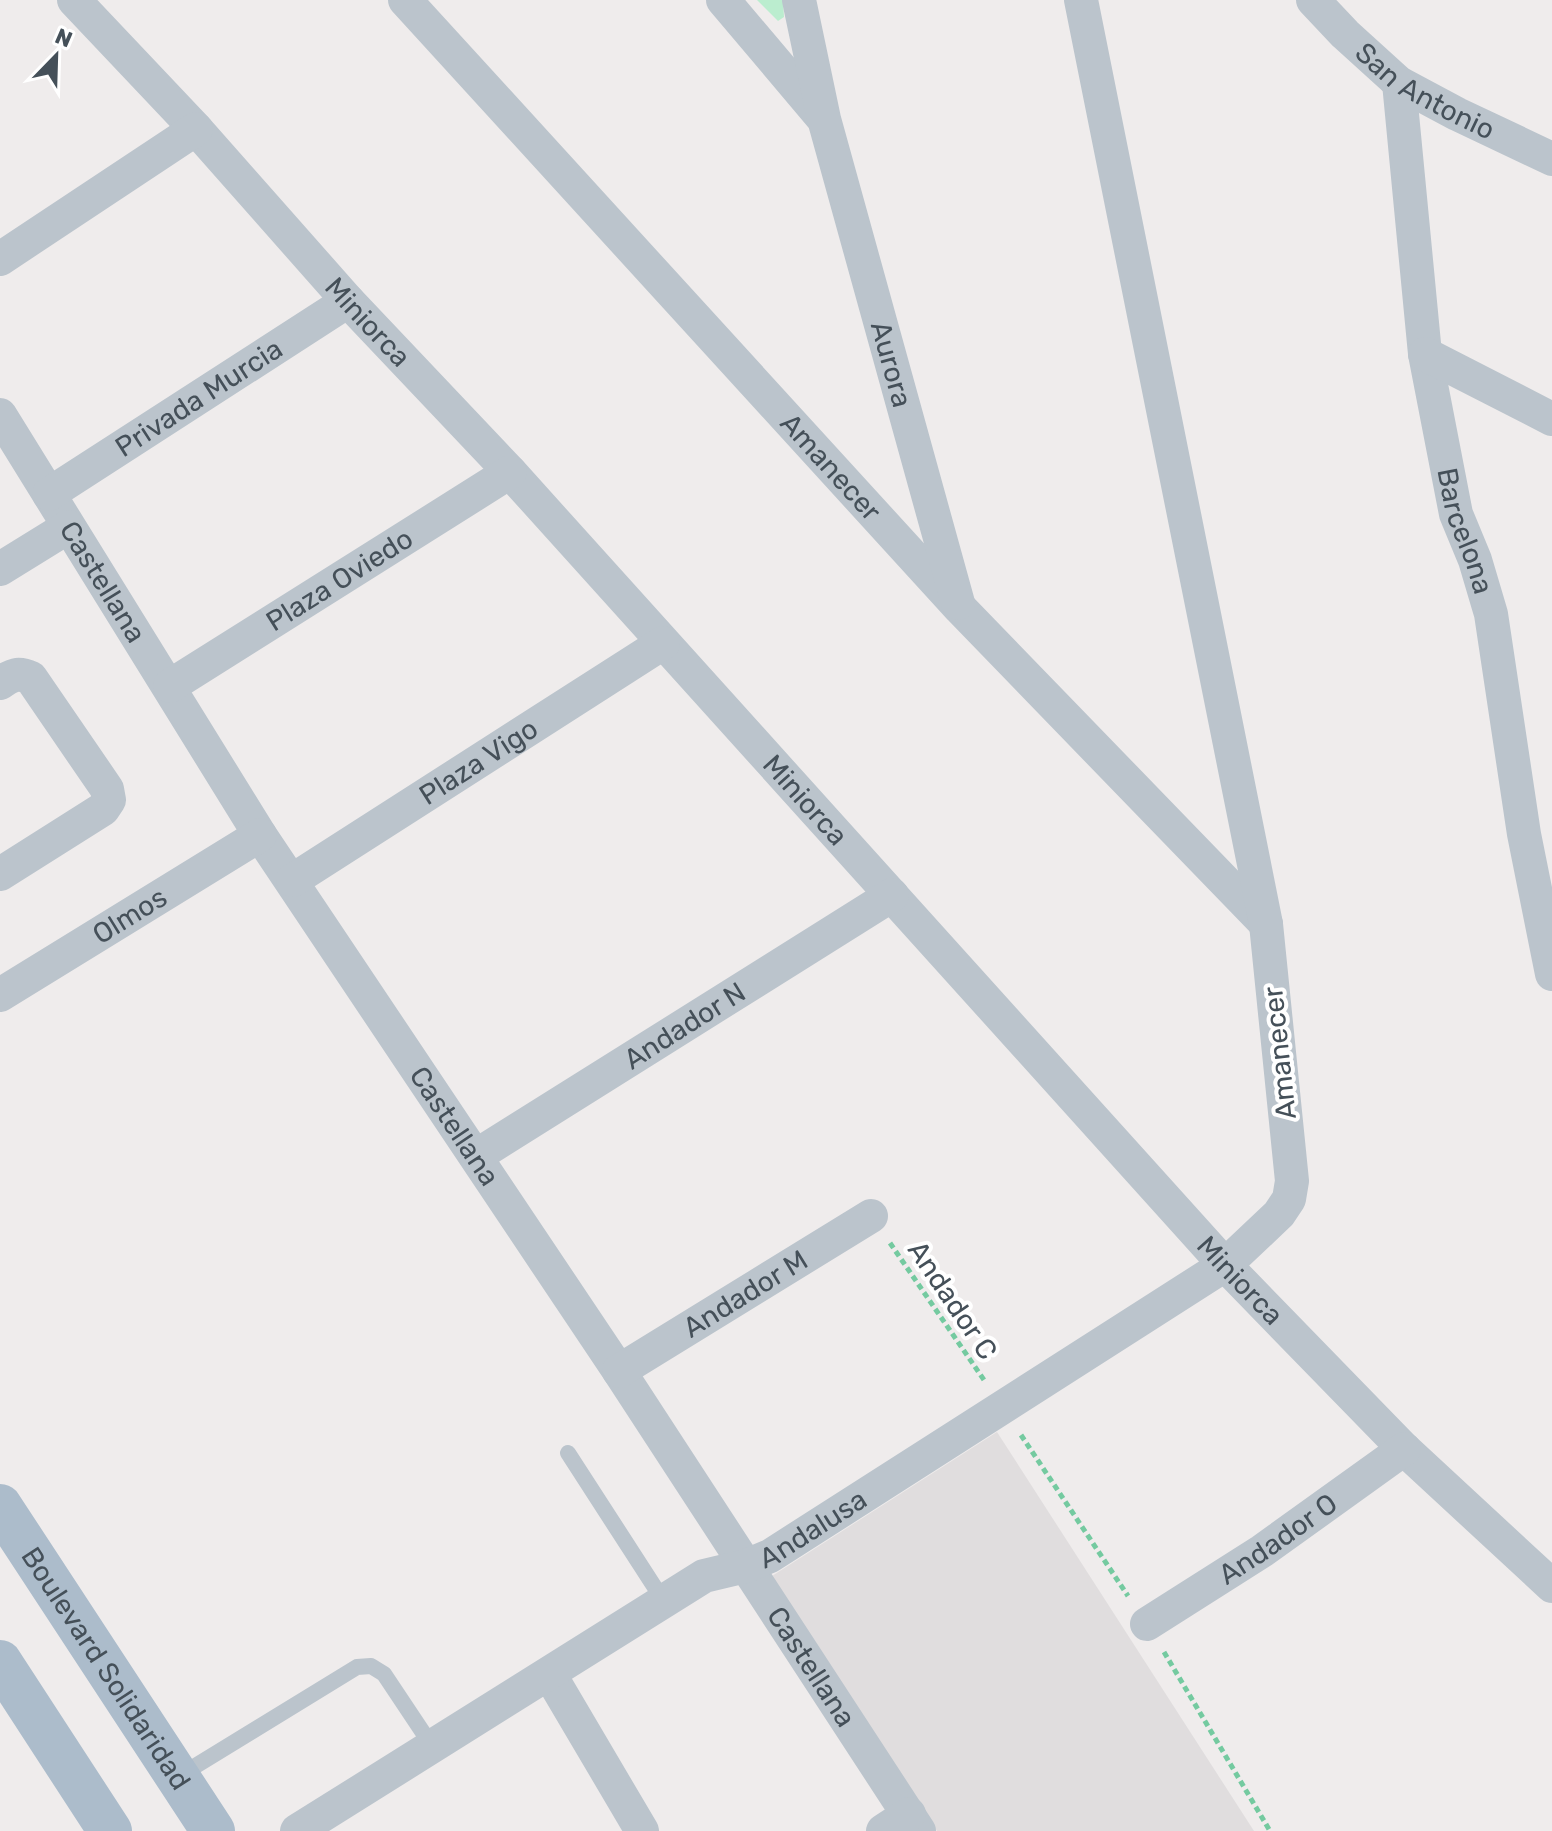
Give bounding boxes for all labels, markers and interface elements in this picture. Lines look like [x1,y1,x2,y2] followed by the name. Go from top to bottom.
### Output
[16,16,96,96] north arrow
[51,23,76,54] text: N
[1348,36,1500,146] street label: San Antonio
[318,271,417,374] street label: Miniorca
[864,318,919,411] street label: Aurora
[109,332,288,464] street label: Privada Murcia
[773,407,888,528] street label: Amanecer
[1430,465,1500,598] street label: Barcelona
[53,515,153,649] street label: Castellana
[260,522,419,638] street label: Plaza Oviedo
[413,712,544,812] street label: Plaza Vigo
[756,748,854,852] street label: Miniorca
[87,880,173,951] street label: Olmos
[618,975,751,1076] street label: Andador N
[1256,984,1303,1121] street label: Amanecer
[403,1060,506,1192] street label: Castellana
[1190,1229,1290,1332] street label: Miniorca
[901,1235,1004,1366] street label: Andador C
[677,1243,813,1345] street label: Andador M
[755,1483,873,1576] street label: Andalusa
[1213,1487,1343,1591] street label: Andador O
[14,1541,197,1796] street label: Boulevard Solidaridad
[760,1601,862,1733] street label: Castellana

